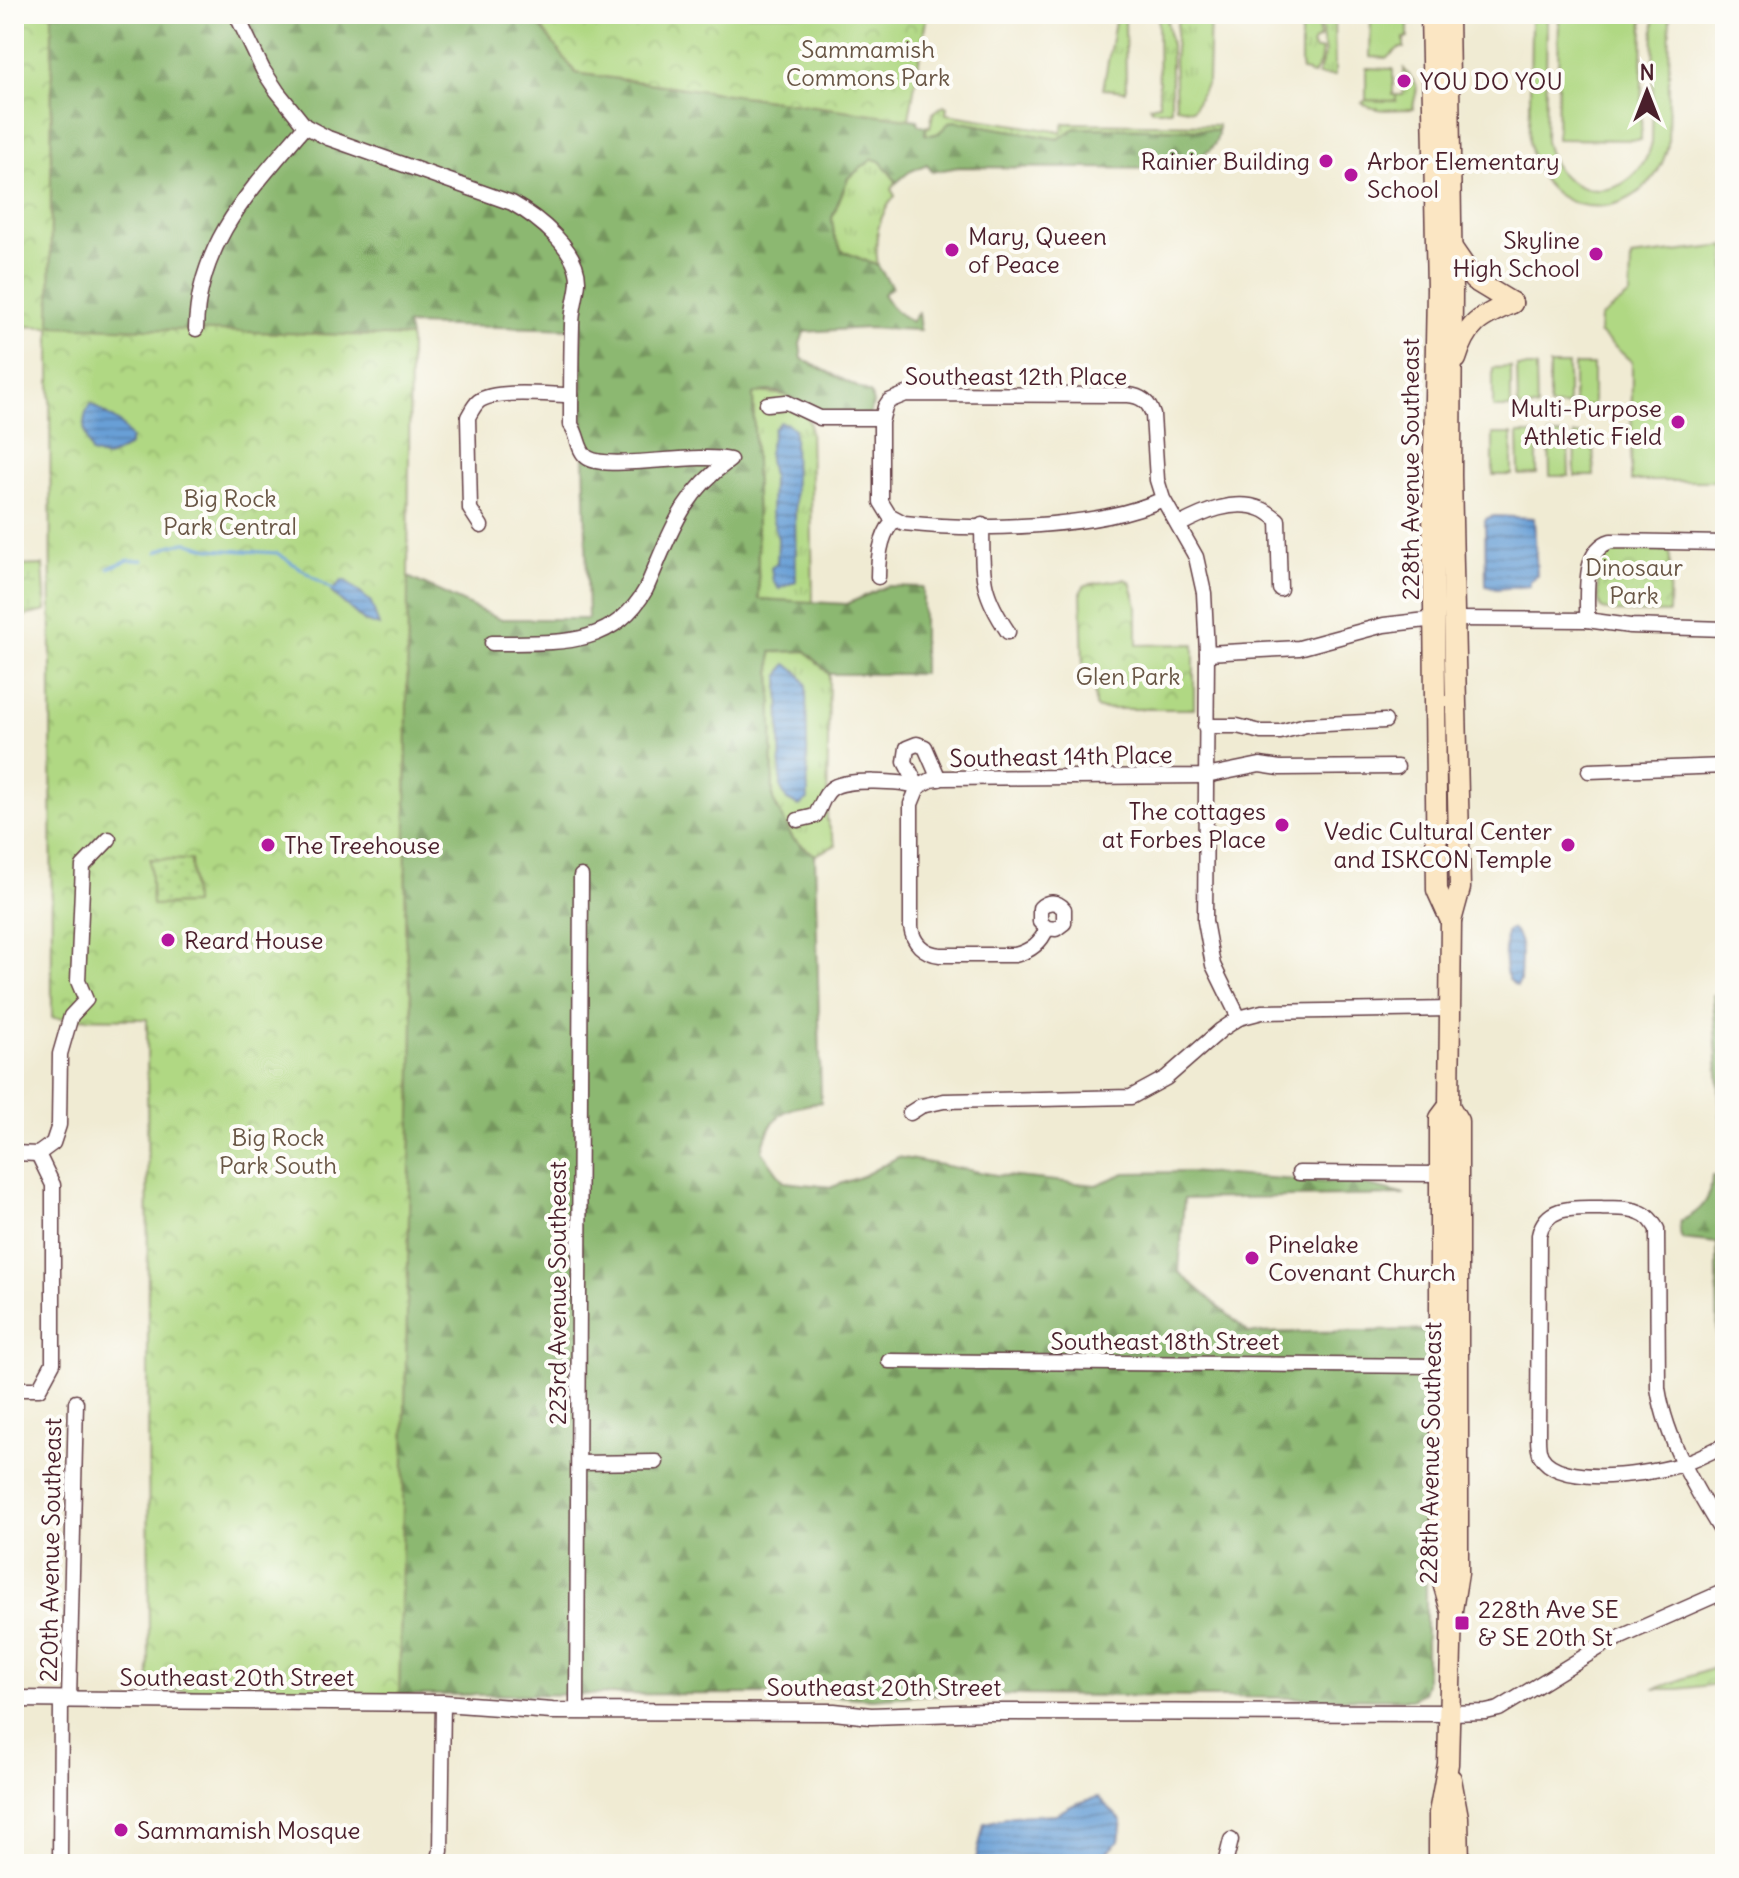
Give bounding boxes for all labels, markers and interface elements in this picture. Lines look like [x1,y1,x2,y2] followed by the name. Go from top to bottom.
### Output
[786,34,950,92] park label: Sammamish Commons Park
[1607,52,1687,132] north arrow
[1639,58,1655,86] text: N
[1420,66,1563,96] place label: YOU DO YOU
[1395,72,1413,90] marker: YOU DO YOU
[1141,146,1310,176] place label: Rainier Building
[1367,146,1560,204] place label: Arbor Elementary School
[1317,152,1335,170] marker: Rainier Building
[1342,166,1360,184] marker: Arbor Elementary School
[968,221,1107,279] place label: Mary, Queen of Peace
[1453,225,1580,283] place label: Skyline High School
[943,241,961,259] marker: Mary, Queen of Peace
[1587,245,1605,263] marker: Skyline High School
[1395,338,1425,600] street label: 228th Avenue Southeast
[905,361,1127,391] street label: Southeast 12th Place
[1510,393,1662,451] place label: Multi-Purpose Athletic Field
[1669,413,1687,431] marker: Multi-Purpose Athletic Field
[163,483,297,541] park label: Big Rock Park Central
[1585,552,1683,610] park label: Dinosaur Park
[1076,661,1180,691] park label: Glen Park
[949,739,1173,773] street label: Southeast 14th Place
[1102,796,1266,854] place label: The cottages at Forbes Place
[1273,816,1291,834] marker: The cottages at Forbes Place
[1324,816,1552,874] place label: Vedic Cultural Center and ISKCON Temple
[284,830,440,860] place label: The Treehouse
[259,836,277,854] marker: The Treehouse
[1559,836,1577,854] marker: Vedic Cultural Center and ISKCON Temple
[184,925,323,955] place label: Reard House
[159,931,177,949] marker: Reard House
[219,1122,337,1180] park label: Big Rock Park South
[542,1161,572,1425] street label: 223rd Avenue Southeast
[1268,1229,1456,1287] place label: Pinelake Covenant Church
[1243,1249,1261,1267] marker: Pinelake Covenant Church
[1413,1322,1447,1584] street label: 228th Avenue Southeast
[1050,1326,1280,1356] street label: Southeast 18th Street
[33,1418,67,1682] street label: 220th Avenue Southeast
[1478,1594,1619,1652] place label: 228th Ave SE & SE 20th St
[1453,1614,1471,1632] marker: 228th Ave SE & SE 20th St
[120,1662,354,1692] street label: Southeast 20th Street
[767,1672,1001,1702] street label: Southeast 20th Street
[137,1815,361,1845] place label: Sammamish Mosque
[112,1821,130,1839] marker: Sammamish Mosque

